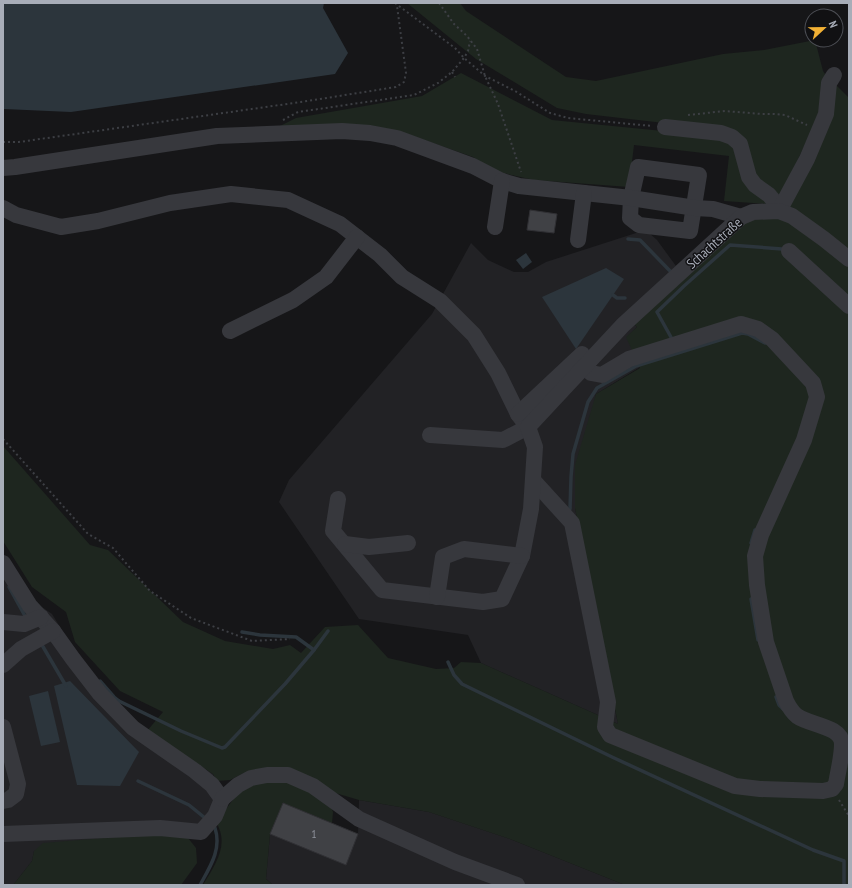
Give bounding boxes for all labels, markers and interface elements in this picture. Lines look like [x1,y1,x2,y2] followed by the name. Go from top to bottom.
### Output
[804,8,844,48] north arrow
[826,19,841,30] text: N
[683,213,746,273] street label: Schachtstraße
[311,826,317,841] house number: 1

